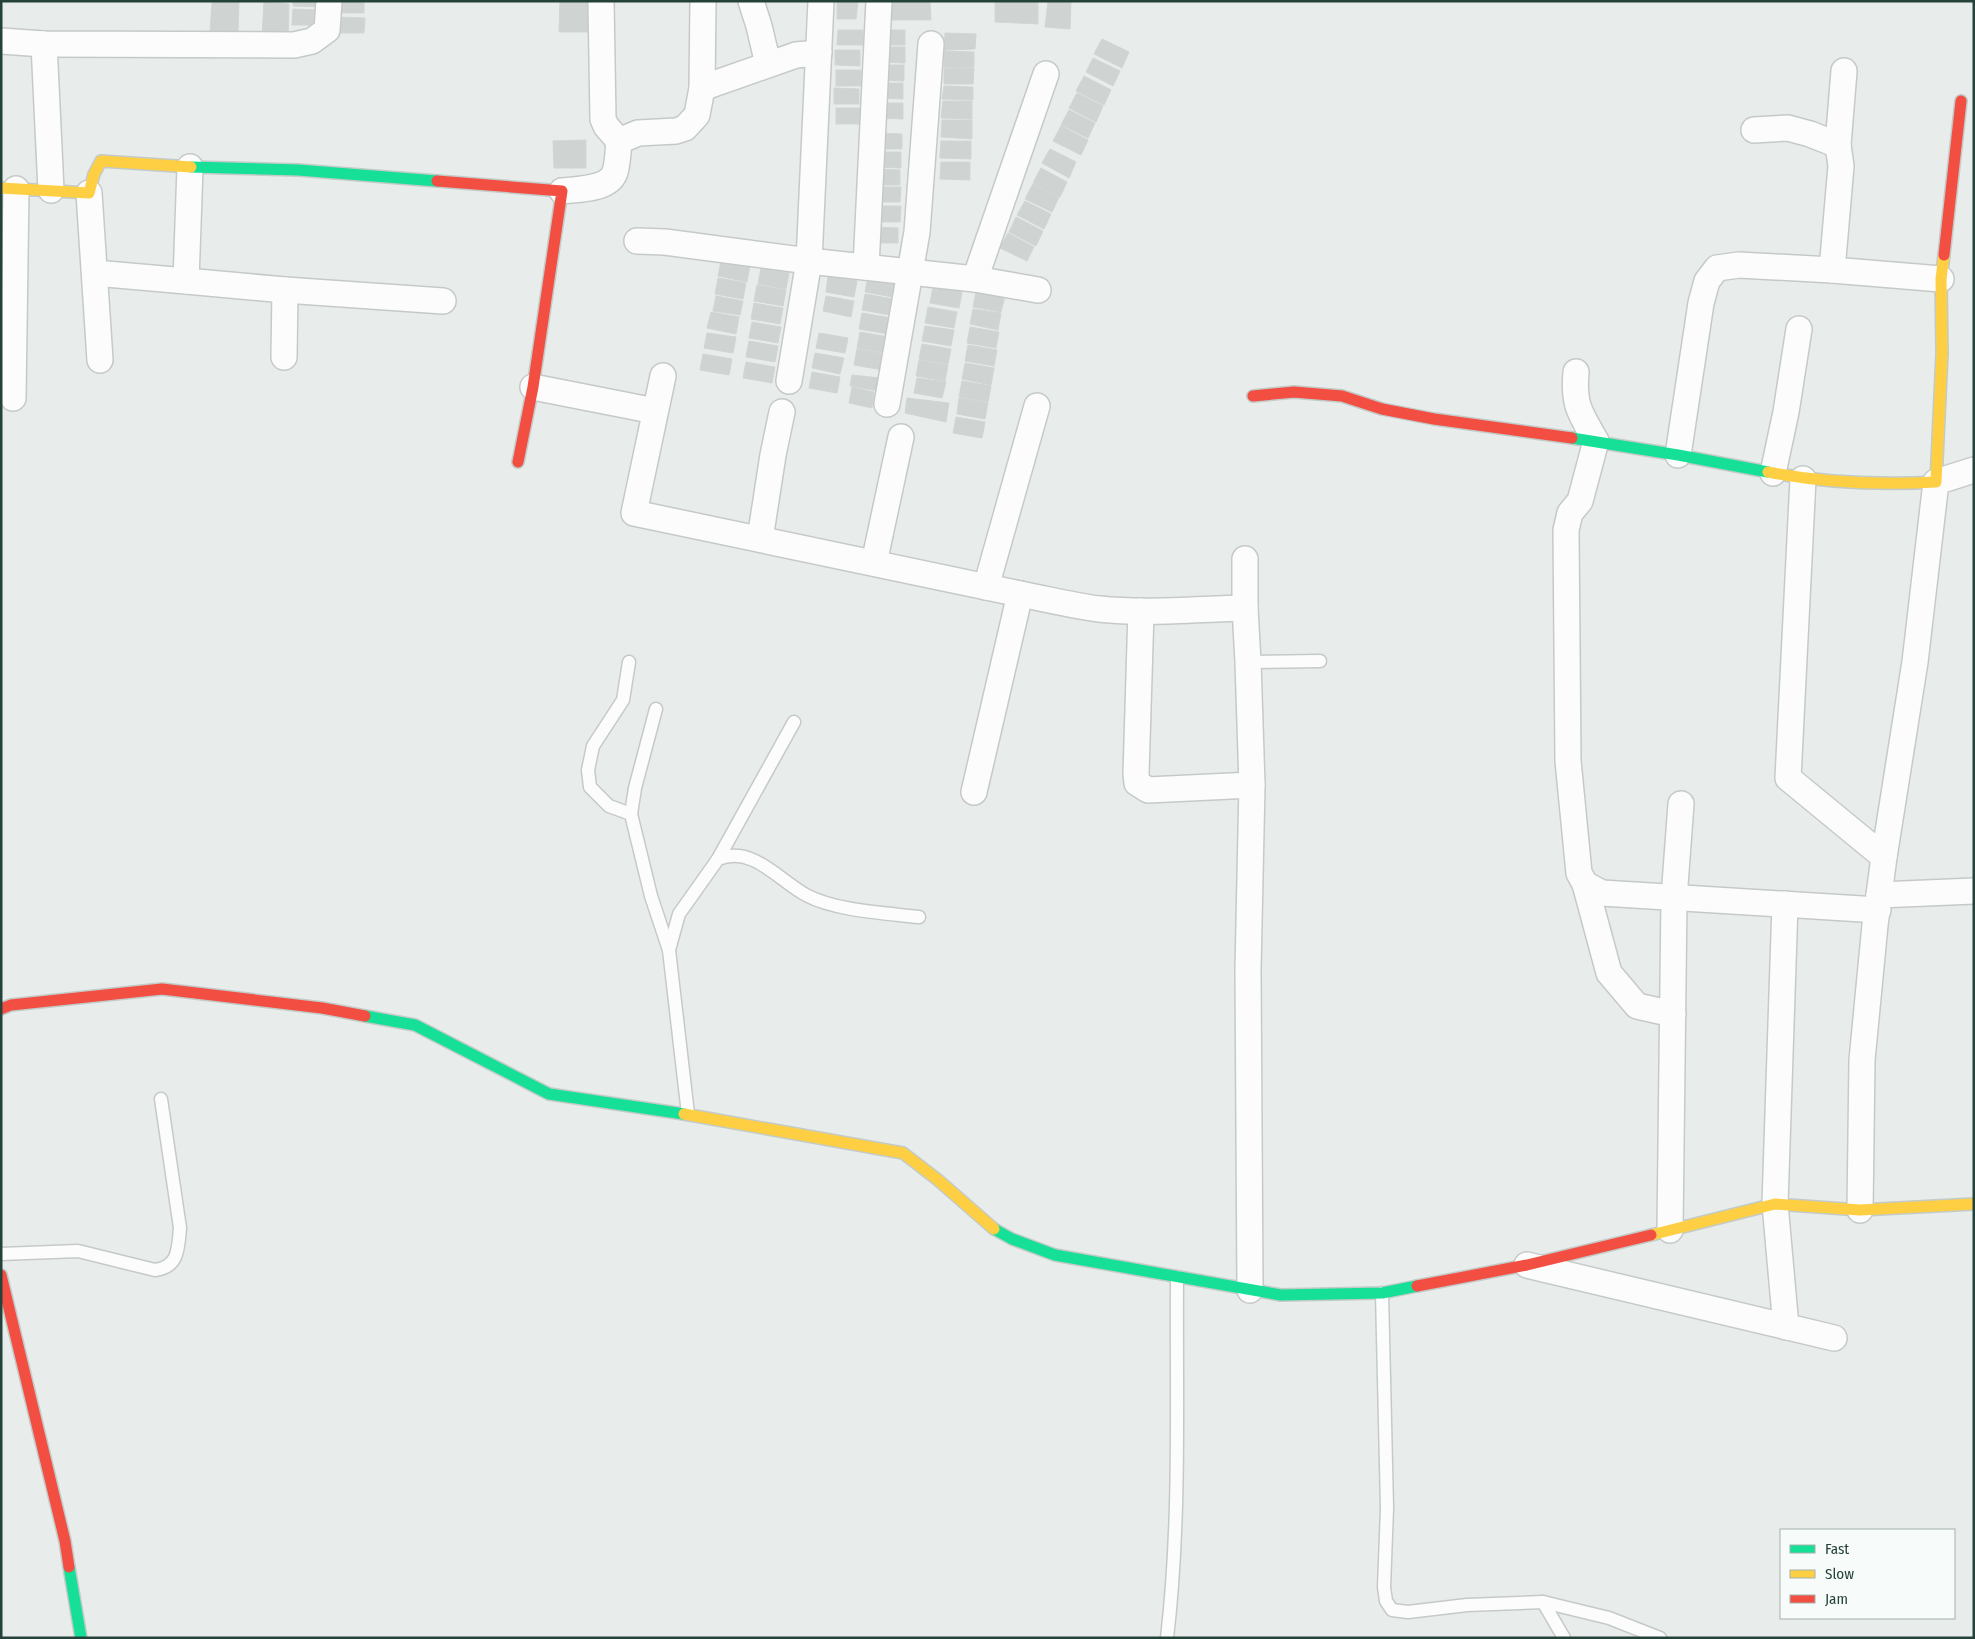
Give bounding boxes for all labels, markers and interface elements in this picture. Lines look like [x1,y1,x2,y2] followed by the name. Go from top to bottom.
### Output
[1780,1529,1955,1619] legend
[1825,1540,1849,1558] text: Fast
[1825,1565,1854,1583] text: Slow
[1825,1590,1848,1608] text: Jam

